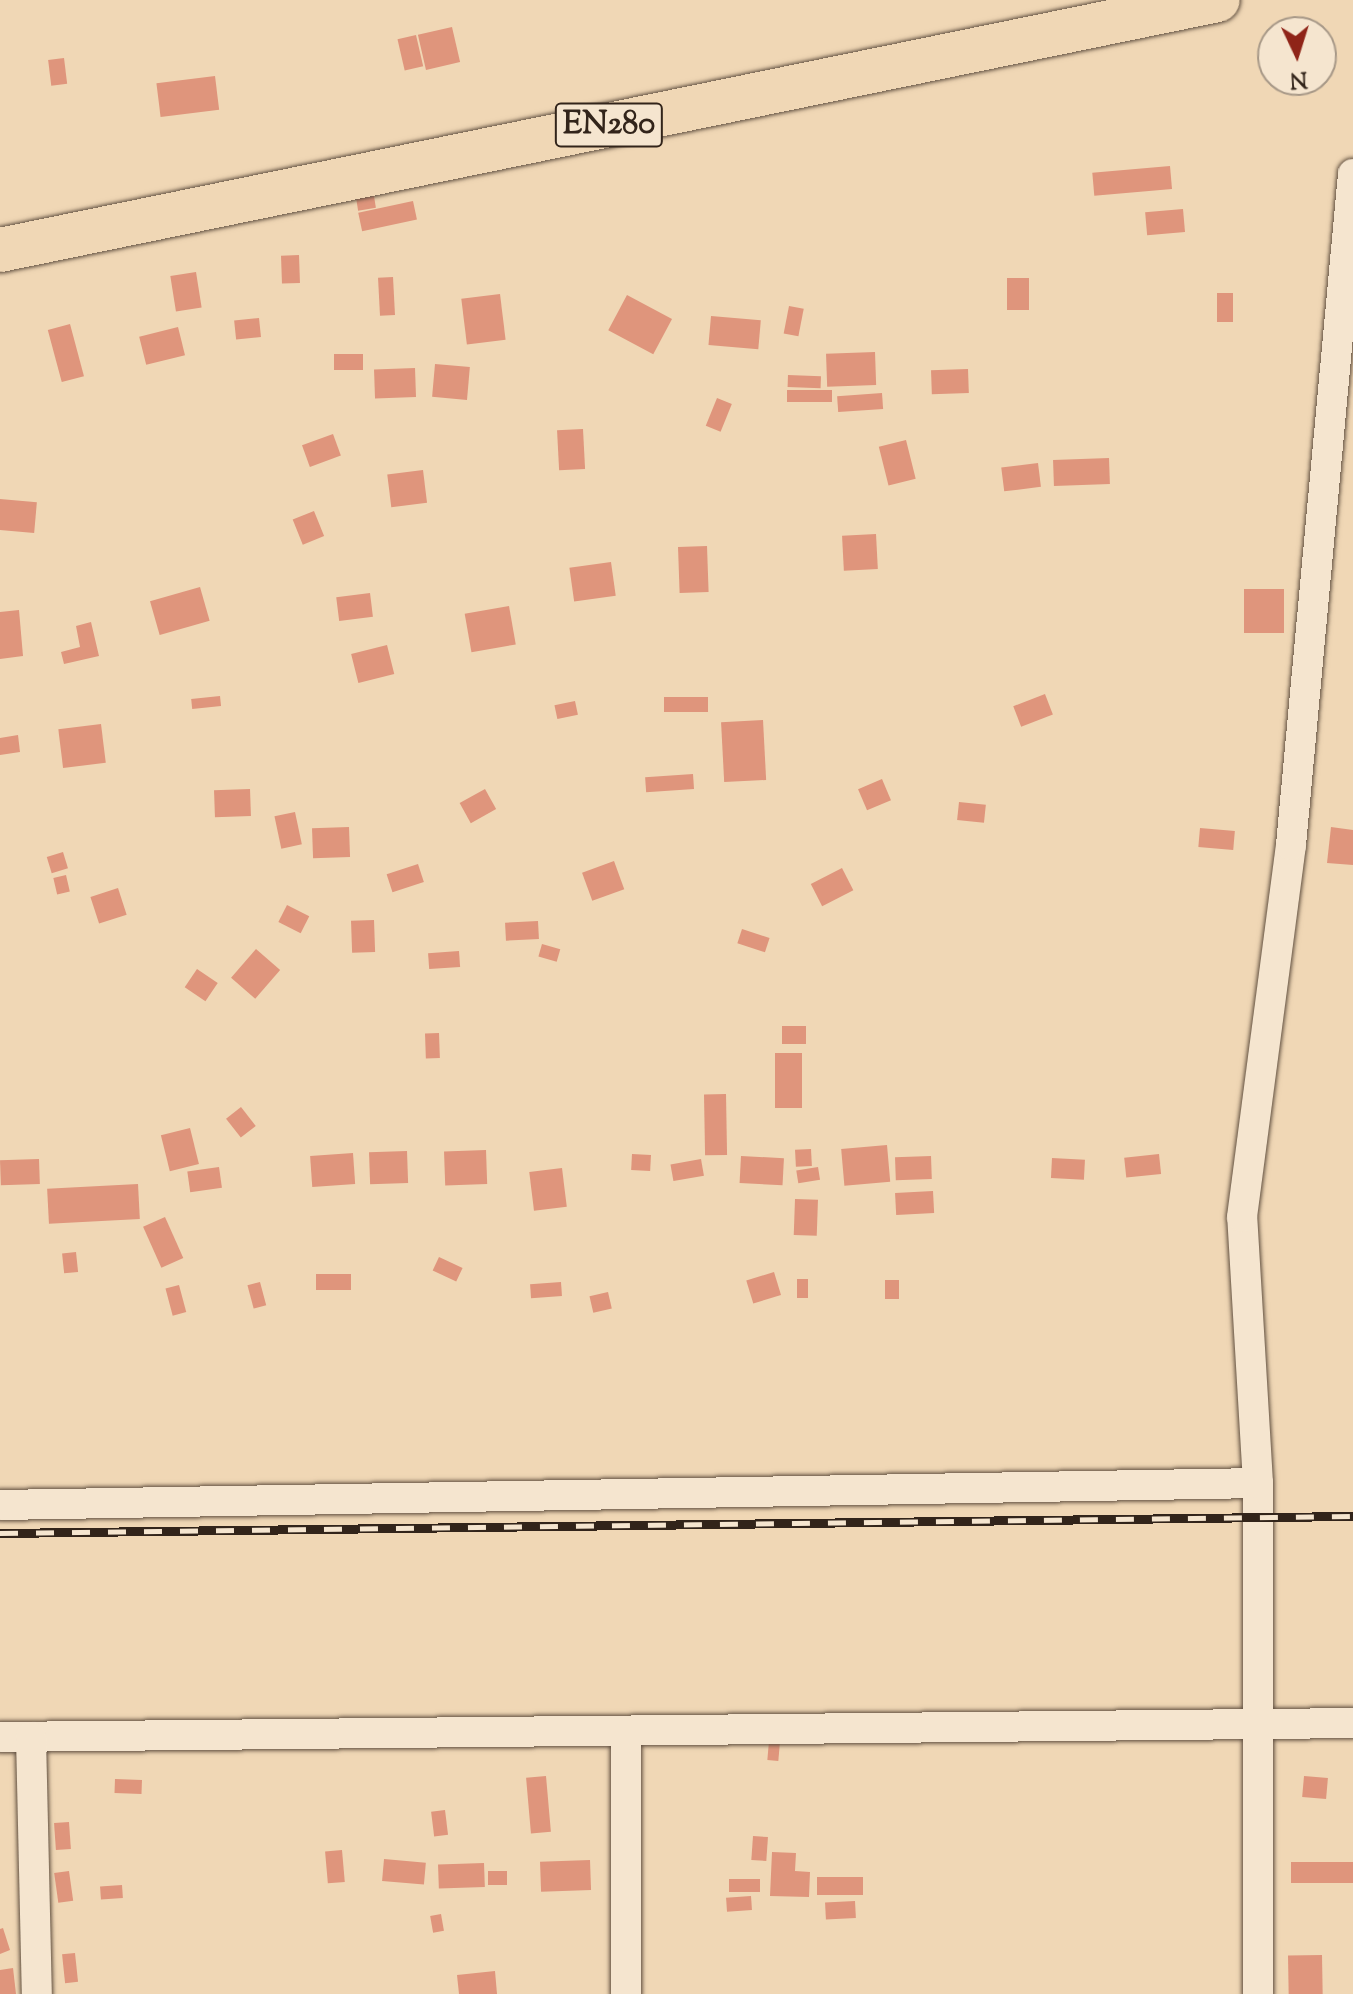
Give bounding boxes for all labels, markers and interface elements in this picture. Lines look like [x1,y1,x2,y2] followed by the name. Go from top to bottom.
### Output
[1257,16,1337,96] north arrow
[1289,61,1308,95] text: N
[553,97,665,153] road number: EN280

